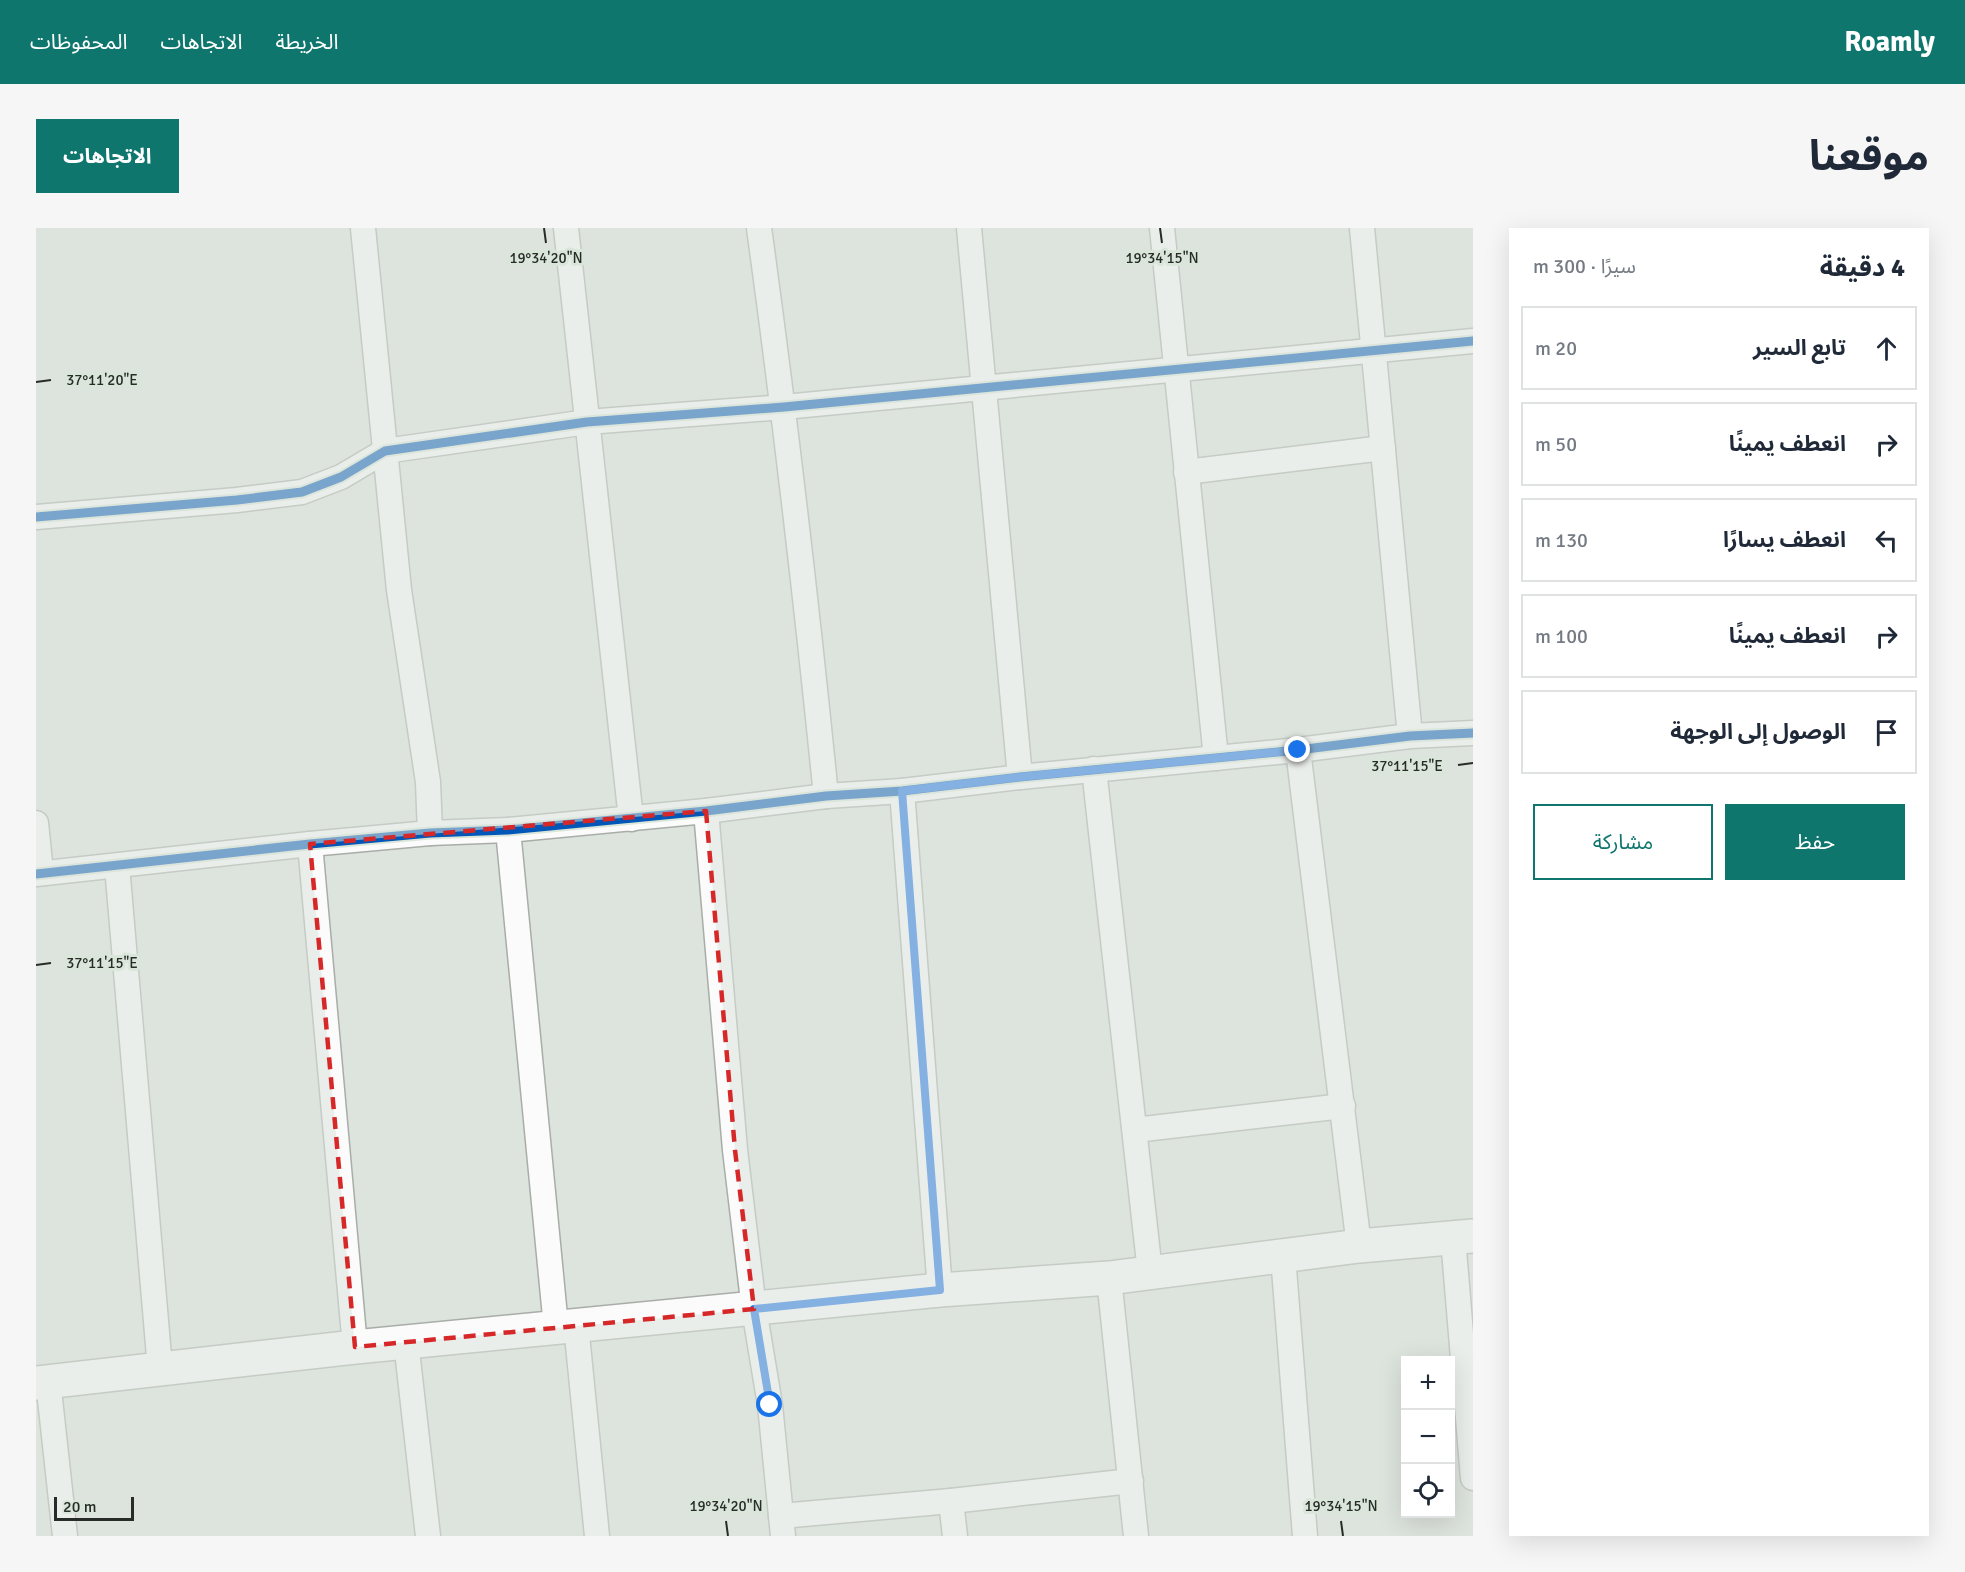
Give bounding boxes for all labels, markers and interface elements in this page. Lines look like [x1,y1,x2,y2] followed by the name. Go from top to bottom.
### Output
[1844,25,1935,59] text: Roamly
[30,29,127,55] text: المحفوظات
[160,29,242,55] text: الاتجاهات
[275,29,338,55] text: الخريطة
[36,119,179,193] button: الاتجاهات
[1809,131,1929,182] text: موقعنا
[509,249,583,267] text: 19°34'20"N
[1125,249,1199,267] text: 19°34'15"N
[1820,252,1905,284] text: 4 دقيقة
[1533,254,1636,279] text: سيرًا · 300 m
[1870,332,1903,365] icon: ahead
[1753,334,1846,361] text: تابع السير
[1535,336,1577,361] text: 20 m
[66,371,138,389] text: 37°11'20"E
[1870,428,1903,461] icon: right
[1729,430,1846,457] text: انعطف يمينًا
[1535,432,1577,457] text: 50 m
[1870,524,1903,557] icon: left
[1723,526,1846,553] text: انعطف يسارًا
[1535,528,1588,553] text: 130 m
[1870,620,1903,653] icon: right
[1729,622,1846,649] text: انعطف يمينًا
[1535,624,1588,649] text: 100 m
[1870,716,1903,749] icon: arrive
[1670,718,1846,745] text: الوصول إلى الوجهة
[1284,736,1310,762] route end
[1371,757,1443,775] text: 37°11'15"E
[1533,804,1713,880] button: مشاركة
[1725,804,1905,880] button: حفظ
[66,954,138,972] text: 37°11'15"E
[1401,1356,1455,1518] map controls
[1401,1356,1455,1410] button: +
[756,1391,782,1417] route start
[1401,1410,1455,1464] button: −
[1401,1464,1455,1518] button: locate
[54,1494,134,1522] scale bar
[63,1497,97,1517] text: 20 m
[689,1497,763,1515] text: 19°34'20"N
[1304,1497,1378,1515] text: 19°34'15"N

